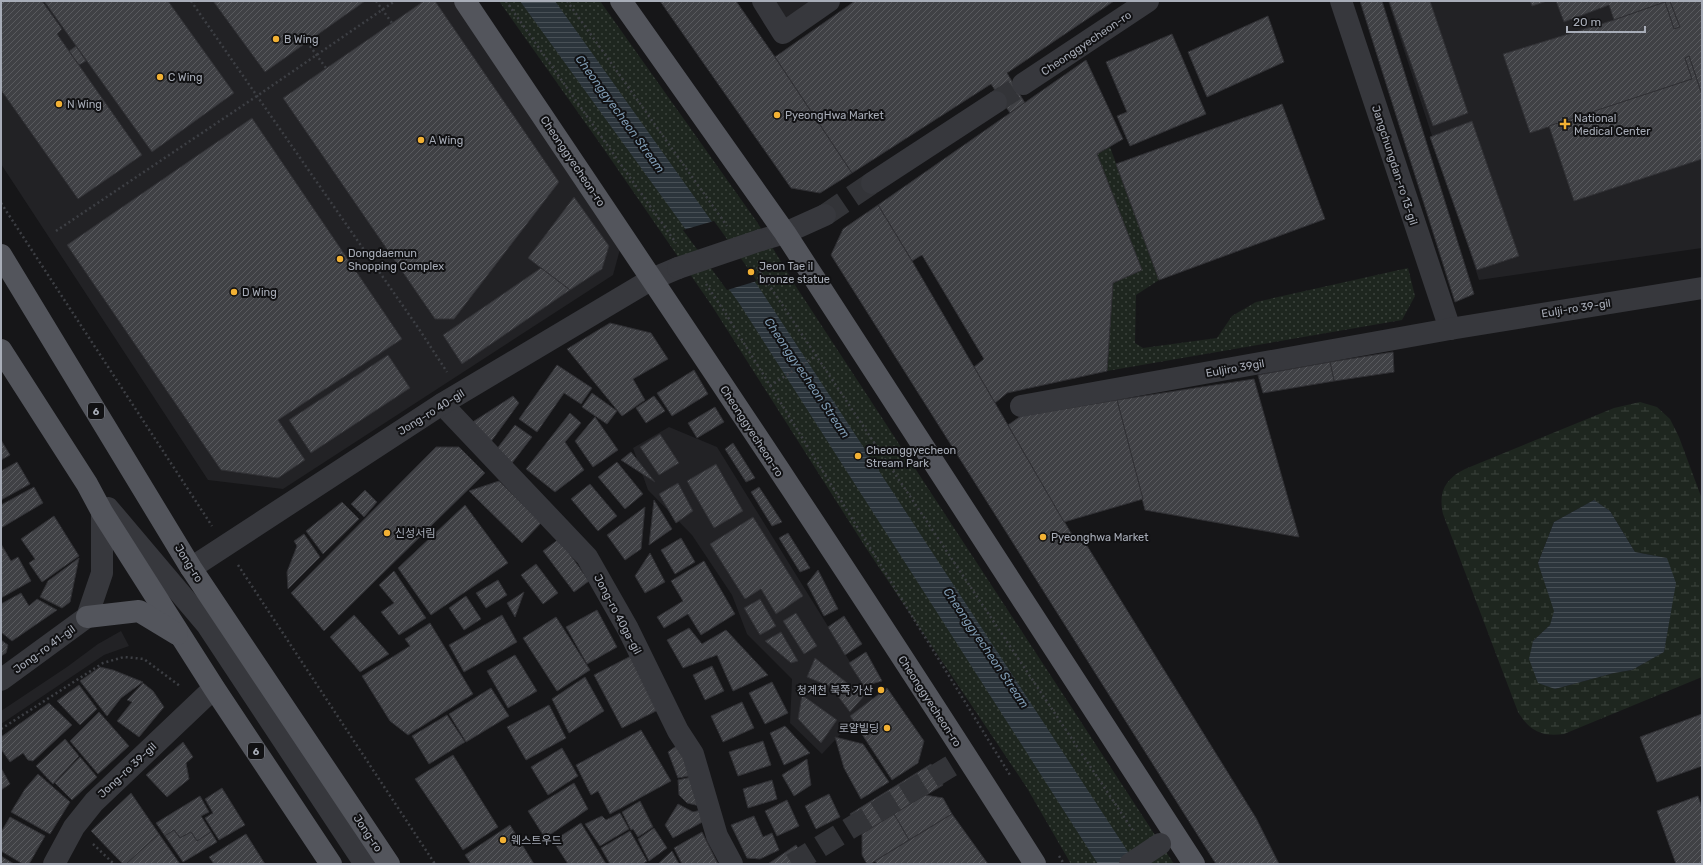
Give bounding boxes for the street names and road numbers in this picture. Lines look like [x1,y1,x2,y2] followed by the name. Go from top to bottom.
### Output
[1039,8,1134,78] street label: Cheonggyecheon-ro
[1369,104,1420,227] street label: Jangchungdan-ro 13-gil
[538,114,608,209] street label: Cheonggyecheon-ro
[1541,297,1612,320] street label: Eulji-ro 39-gil
[1205,357,1266,380] street label: Euljiro 39gil
[717,383,786,479] street label: Cheonggyecheon-ro
[396,387,467,438] street label: Jong-ro 40-gil
[88,403,104,419] road number: 6
[172,542,205,585] street label: Jong-ro
[591,572,644,656] street label: Jong-ro 40ga-gil
[11,623,78,676] street label: Jong-ro 41-gil
[895,653,964,749] street label: Cheonggyecheon-ro
[95,740,159,801] street label: Jong-ro 39-gil
[248,743,264,759] road number: 6
[350,812,385,854] street label: Jong-ro

